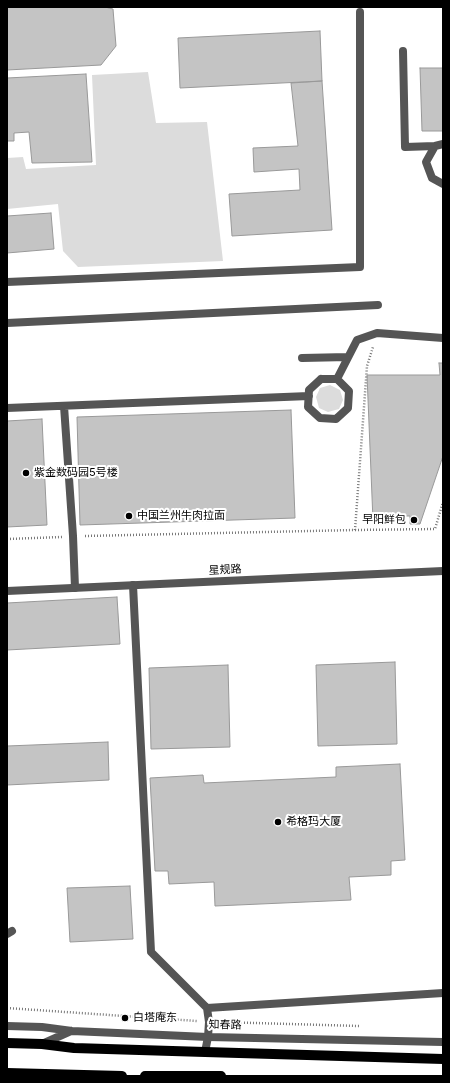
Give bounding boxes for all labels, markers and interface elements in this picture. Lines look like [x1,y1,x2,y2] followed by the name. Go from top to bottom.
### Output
[34,466,118,480] place label: 紫金数码园5号楼
[21,468,31,478] marker: 紫金数码园5号楼
[137,509,225,523] place label: 中国兰州牛肉拉面
[124,511,134,521] marker: 中国兰州牛肉拉面
[362,513,406,527] place label: 早阳鲜包
[409,515,419,525] marker: 早阳鲜包
[208,563,242,577] street label: 星规路
[286,815,341,829] place label: 希格玛大厦
[273,817,283,827] marker: 希格玛大厦
[133,1011,177,1025] place label: 白塔庵东
[120,1013,130,1023] marker: 白塔庵东
[208,1018,242,1032] street label: 知春路

